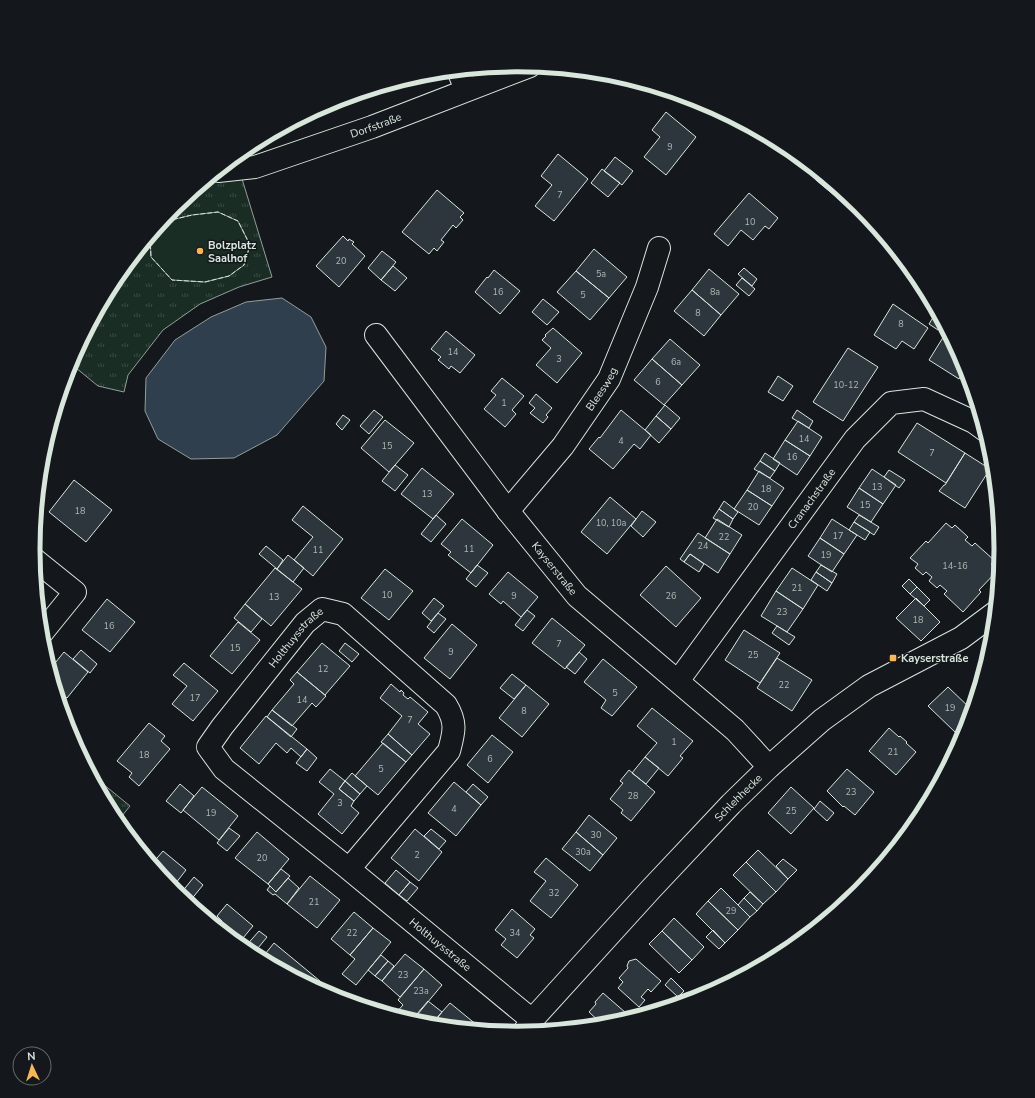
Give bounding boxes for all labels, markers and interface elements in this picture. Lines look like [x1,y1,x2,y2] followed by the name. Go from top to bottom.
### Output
[348,109,404,141] street label: Dorfstraße
[667,141,673,153] house number: 9
[557,189,563,201] house number: 7
[745,216,755,228] house number: 10
[208,238,256,266] place label: Bolzplatz Saalhof
[195,246,205,256] marker: Bolzplatz Saalhof
[336,255,346,267] house number: 20
[596,268,606,280] house number: 5a
[493,286,503,298] house number: 16
[710,286,720,298] house number: 8a
[580,289,586,301] house number: 5
[695,307,701,319] house number: 8
[898,318,904,330] house number: 8
[448,346,459,358] house number: 14
[556,353,562,365] house number: 3
[671,356,681,368] house number: 6a
[582,365,621,414] street label: Bleesweg
[655,376,661,388] house number: 6
[833,379,859,391] house number: 10-12
[501,397,507,409] house number: 1
[799,433,810,445] house number: 14
[618,435,624,447] house number: 4
[382,440,392,452] house number: 15
[929,447,935,459] house number: 7
[787,451,797,463] house number: 16
[784,465,839,532] street label: Cranachstraße
[872,481,882,493] house number: 13
[761,483,771,495] house number: 18
[422,488,432,500] house number: 13
[860,499,870,511] house number: 15
[748,501,758,513] house number: 20
[75,505,85,517] house number: 18
[596,517,627,529] house number: 10, 10a
[833,530,843,542] house number: 17
[719,531,729,543] house number: 22
[528,539,581,598] street label: Kayserstraße
[698,540,709,552] house number: 24
[464,543,474,555] house number: 11
[313,544,323,556] house number: 11
[821,549,831,561] house number: 19
[942,560,968,572] house number: 14-16
[792,582,802,594] house number: 21
[382,589,392,601] house number: 10
[511,590,517,602] house number: 9
[666,590,676,602] house number: 26
[269,591,279,603] house number: 13
[265,604,326,671] street label: Holthuysstraße
[777,606,787,618] house number: 23
[913,614,923,626] house number: 18
[104,620,114,632] house number: 16
[556,638,562,650] house number: 7
[230,642,240,654] house number: 15
[448,646,454,658] house number: 9
[748,649,758,661] house number: 25
[901,651,969,666] place label: Kayserstraße
[888,653,898,663] marker: Kayserstraße
[318,663,328,675] house number: 12
[779,679,789,691] house number: 22
[612,687,618,699] house number: 5
[190,692,200,704] house number: 17
[297,694,308,706] house number: 14
[945,702,955,714] house number: 19
[521,705,527,717] house number: 8
[407,714,413,726] house number: 7
[671,736,677,748] house number: 1
[888,746,898,758] house number: 21
[139,749,149,761] house number: 18
[487,753,493,765] house number: 6
[378,763,384,775] house number: 5
[711,770,765,825] street label: Schlehhecke
[846,786,856,798] house number: 23
[628,790,638,802] house number: 28
[337,797,343,809] house number: 3
[451,803,457,815] house number: 4
[786,805,796,817] house number: 25
[206,807,216,819] house number: 19
[591,829,601,841] house number: 30
[575,846,591,858] house number: 30a
[414,849,420,861] house number: 2
[257,852,267,864] house number: 20
[549,887,559,899] house number: 32
[309,896,319,908] house number: 21
[726,905,736,917] house number: 29
[406,914,475,975] street label: Holthuysstraße
[347,927,357,939] house number: 22
[510,927,521,939] house number: 34
[398,969,408,981] house number: 23
[413,985,429,997] house number: 23a
[12,1046,52,1086] north arrow
[27,1049,36,1064] text: N

